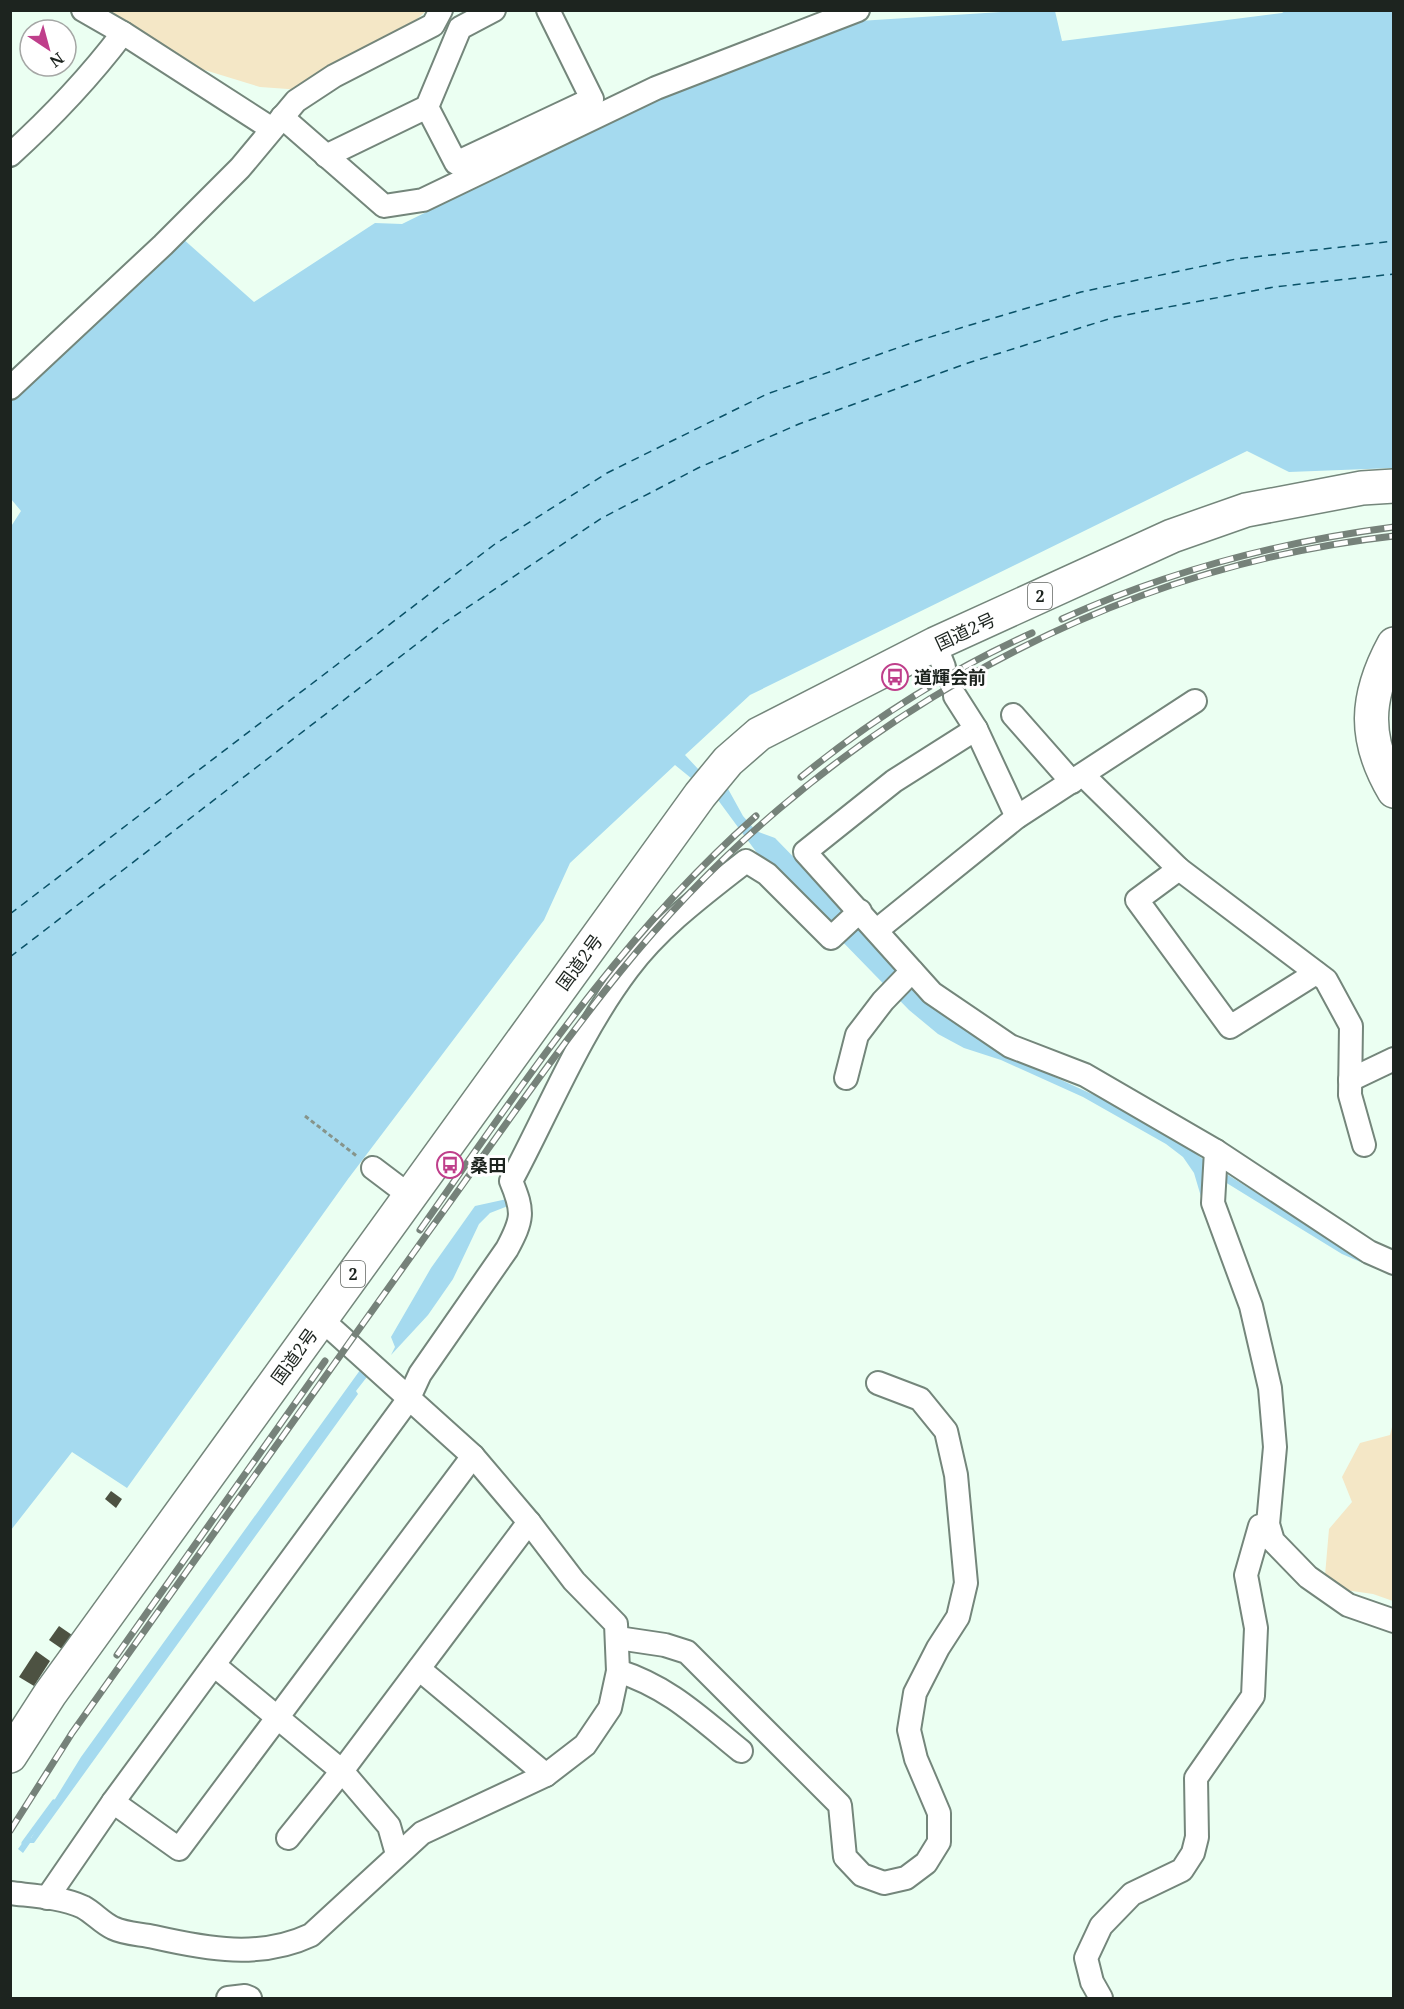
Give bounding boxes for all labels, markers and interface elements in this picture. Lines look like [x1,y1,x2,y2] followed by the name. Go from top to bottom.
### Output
[18,18,78,78] north arrow
[45,48,68,73] text: N
[1028,583,1052,609] road number: 2
[931,607,999,655] street label: 国道2号
[880,662,910,692] bus stop icon: 道輝会前
[914,665,986,689] place label: 道輝会前
[550,929,608,995] street label: 国道2号
[435,1150,465,1180] bus stop icon: 桑田
[470,1153,506,1177] place label: 桑田
[341,1261,365,1287] road number: 2
[265,1323,323,1389] street label: 国道2号

